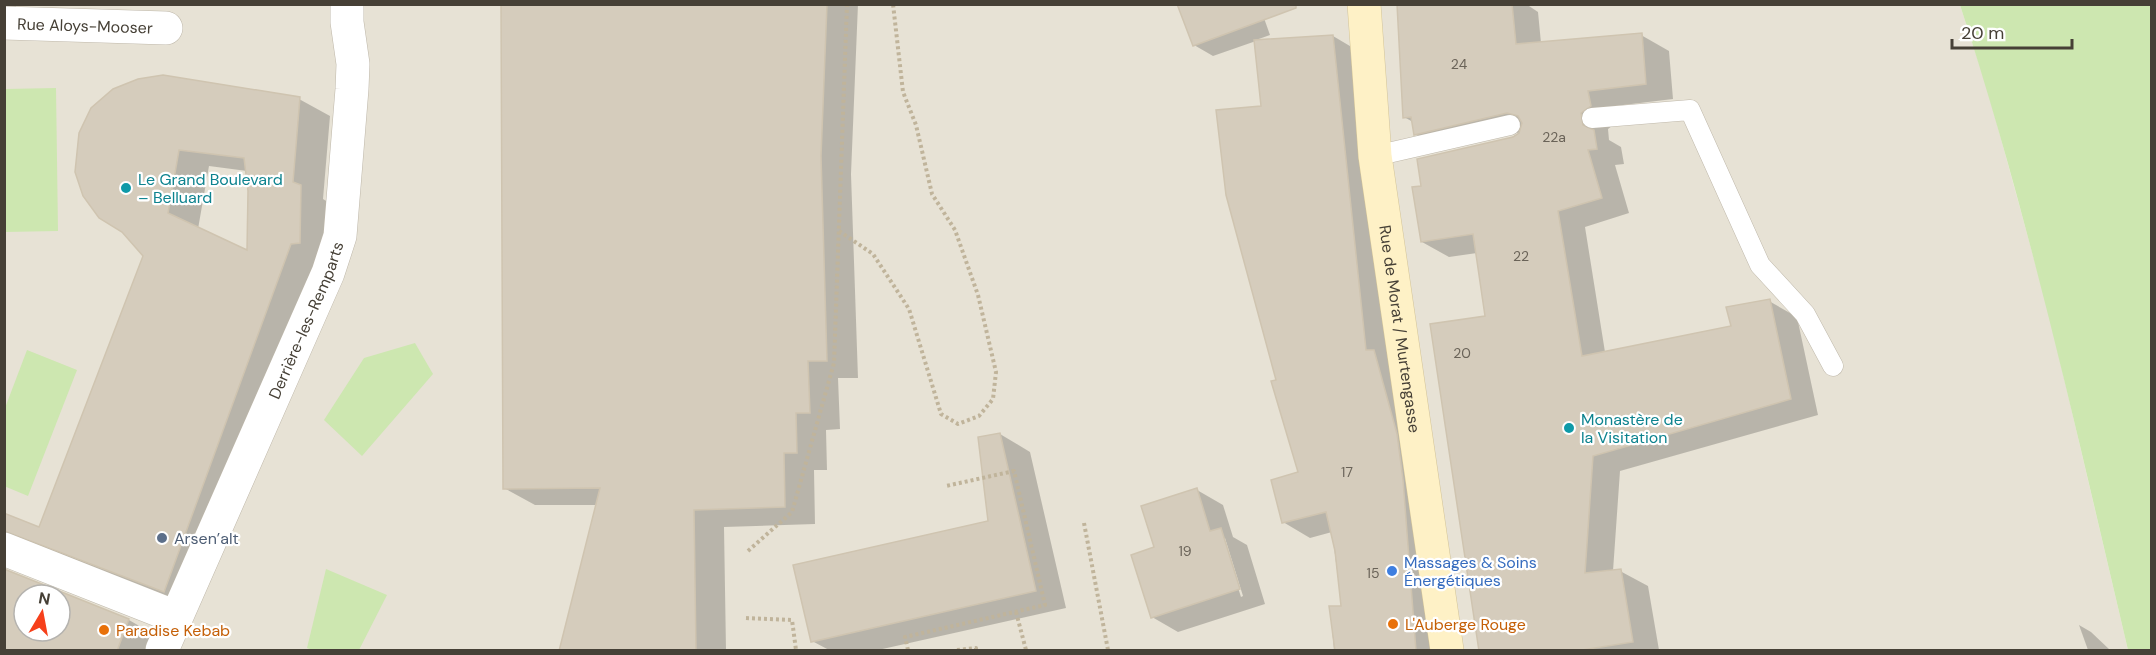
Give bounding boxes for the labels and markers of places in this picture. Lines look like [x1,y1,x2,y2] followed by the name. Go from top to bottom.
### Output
[138,169,283,208] place label: Le Grand Boulevard – Belluard
[119,181,133,195] marker: Le Grand Boulevard – Belluard
[1581,409,1683,448] place label: Monastère de la Visitation
[1562,421,1576,435] marker: Monastère de la Visitation
[174,528,239,549] place label: Arsen’alt
[155,531,169,545] marker: Arsen’alt
[1404,552,1537,591] place label: Massages & Soins Énergétiques
[1385,564,1399,578] marker: Massages & Soins Énergétiques
[1405,614,1526,635] place label: L'Auberge Rouge
[1386,617,1400,631] marker: L'Auberge Rouge
[116,620,230,641] place label: Paradise Kebab
[97,623,111,637] marker: Paradise Kebab

